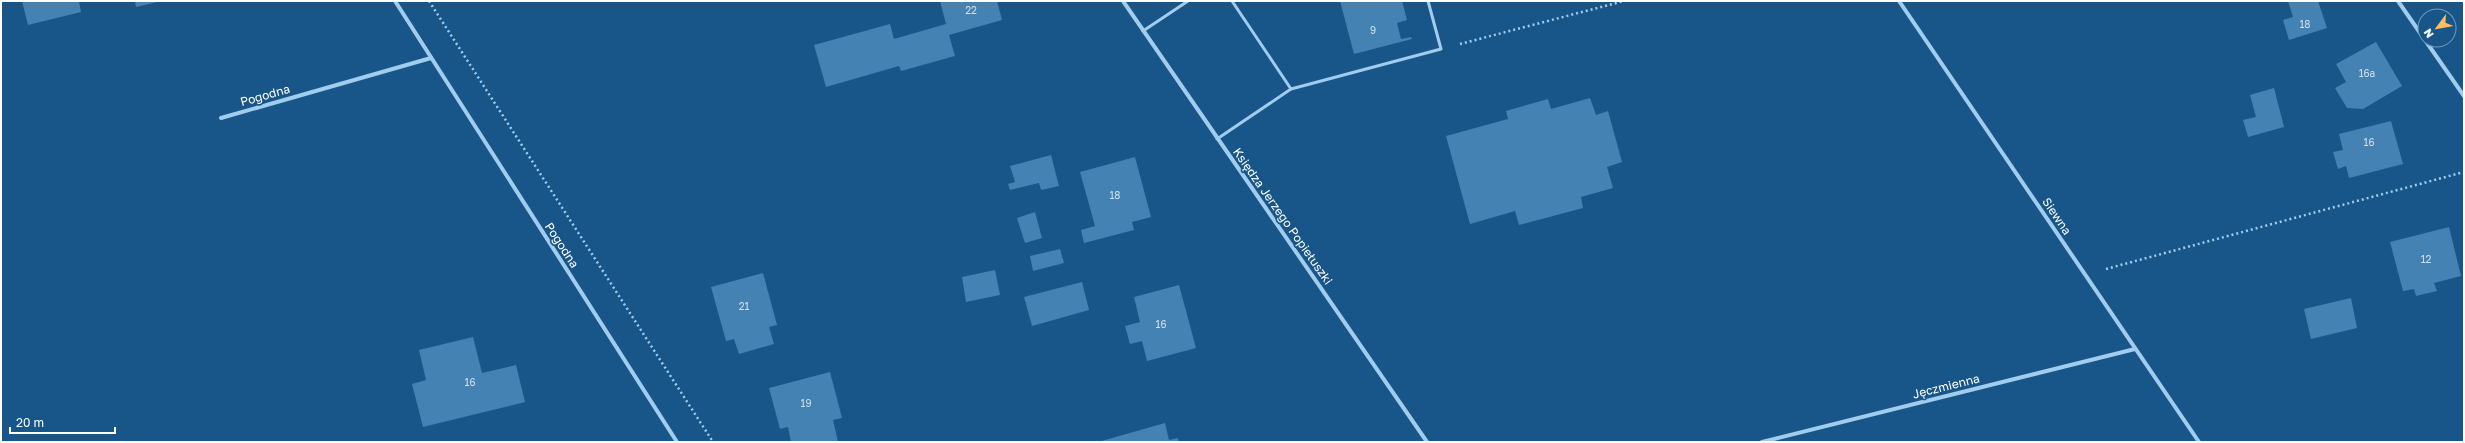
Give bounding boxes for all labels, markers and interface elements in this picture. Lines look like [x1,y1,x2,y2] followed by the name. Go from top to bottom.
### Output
[965,4,977,16] house number: 22
[2417,8,2457,48] north arrow
[2300,18,2310,30] house number: 18
[1370,24,1376,36] house number: 9
[2420,27,2436,41] text: N
[2359,67,2375,79] house number: 16a
[238,81,292,109] street label: Pogodna
[2364,136,2374,148] house number: 16
[1230,145,1336,287] street label: Księdza Jerzego Popiełuszki
[1110,189,1120,201] house number: 18
[2039,195,2075,237] street label: Siewna
[542,220,582,270] street label: Pogodna
[2421,253,2432,265] house number: 12
[739,300,749,312] house number: 21
[1156,318,1166,330] house number: 16
[1911,370,1981,402] street label: Jęczmienna
[465,376,475,388] house number: 16
[801,397,811,409] house number: 19
[10,409,115,435] scale bar
[16,415,44,430] text: 20 m

